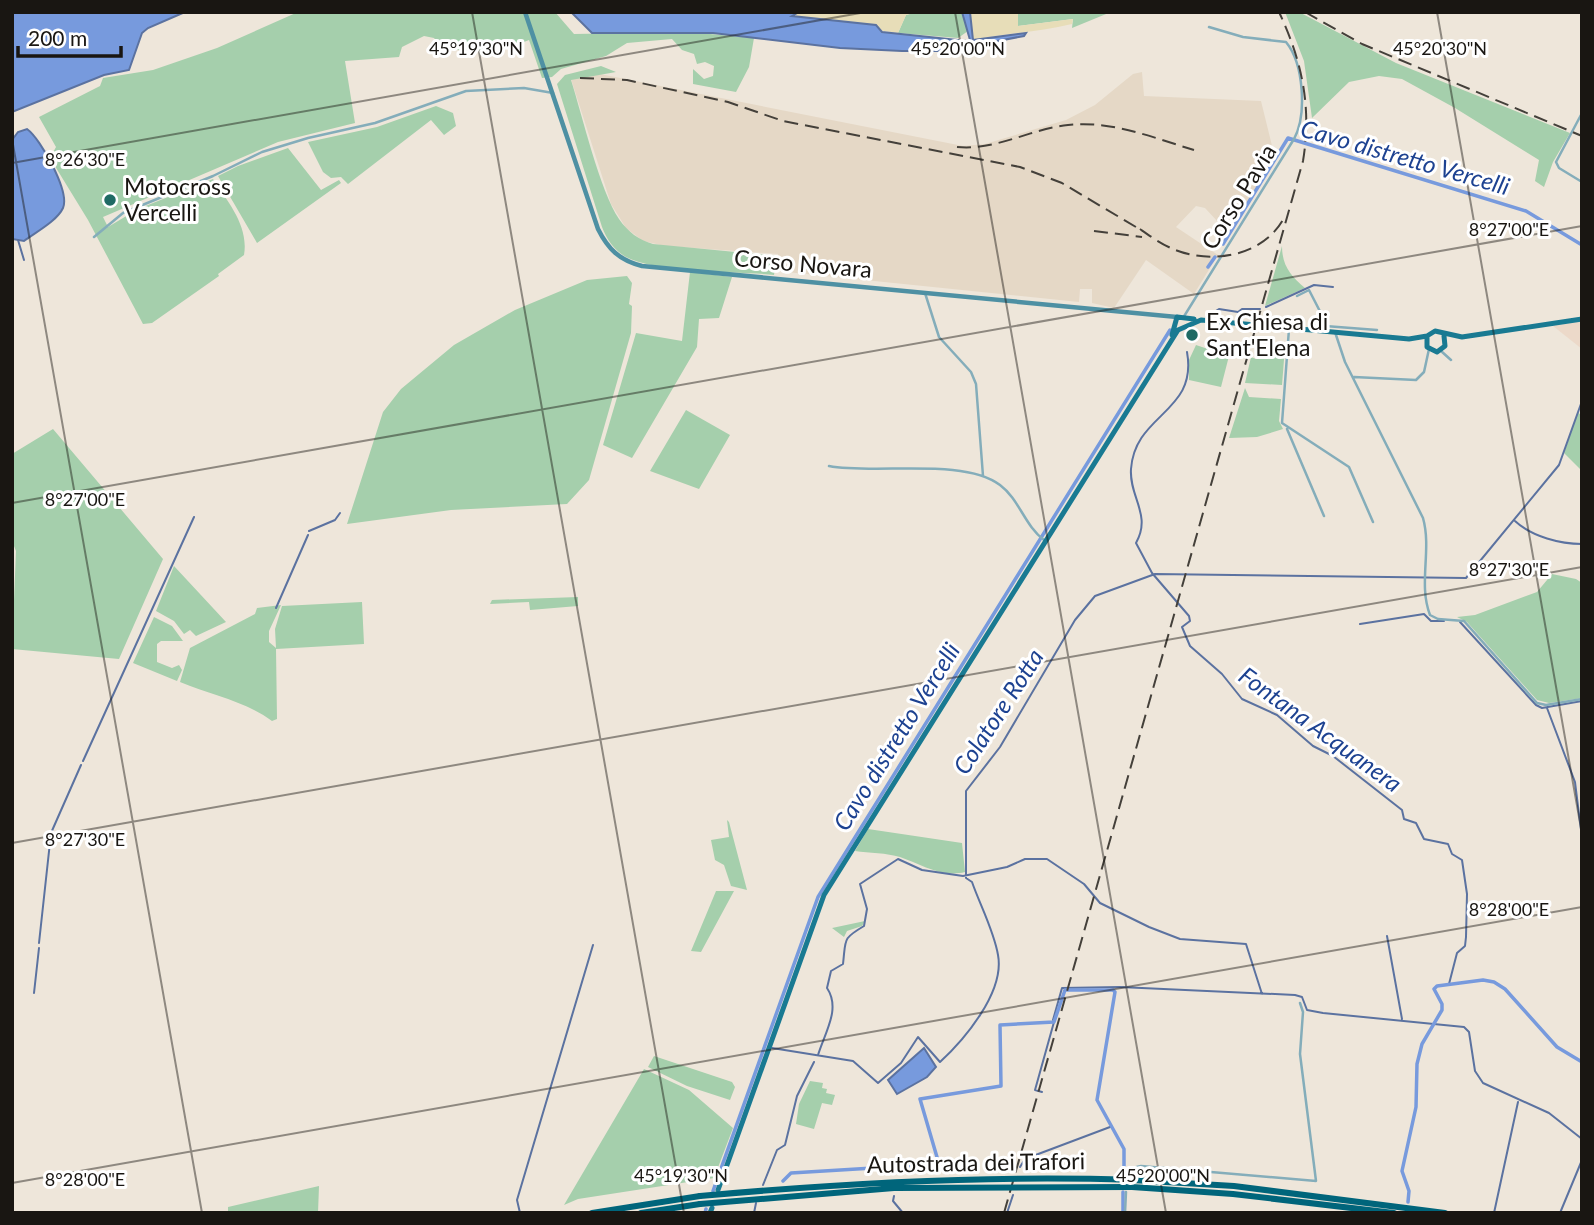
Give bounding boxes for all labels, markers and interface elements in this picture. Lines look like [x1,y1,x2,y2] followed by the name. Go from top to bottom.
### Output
[18,14,121,58] scale bar
[28,25,87,50] text: 200 m
[429,37,523,59] text: 45°19'30"N
[911,37,1005,59] text: 45°20'00"N
[1393,37,1487,59] text: 45°20'30"N
[1298,113,1514,200] water label: Cavo distretto Vercelli
[1195,139,1282,254] street label: Corso Pavia
[45,148,125,170] text: 8°26'30"E
[124,172,231,226] place label: Motocross Vercelli
[102,192,118,208] marker: Motocross Vercelli
[1469,218,1549,240] text: 8°27'00"E
[733,243,873,283] street label: Corso Novara
[1206,307,1328,361] place label: Ex Chiesa di Sant'Elena
[1184,327,1200,343] marker: Ex Chiesa di Sant'Elena
[45,488,125,510] text: 8°27'00"E
[1469,558,1549,580] text: 8°27'30"E
[826,637,965,835] water label: Cavo distretto Vercelli
[946,643,1049,779] water label: Colatore Rotta
[1234,660,1408,798] water label: Fontana Acquanera
[45,828,125,850] text: 8°27'30"E
[1469,898,1549,920] text: 8°28'00"E
[867,1146,1085,1178] street label: Autostrada dei Trafori
[634,1164,728,1186] text: 45°19'30"N
[1116,1164,1210,1186] text: 45°20'00"N
[45,1168,125,1190] text: 8°28'00"E

